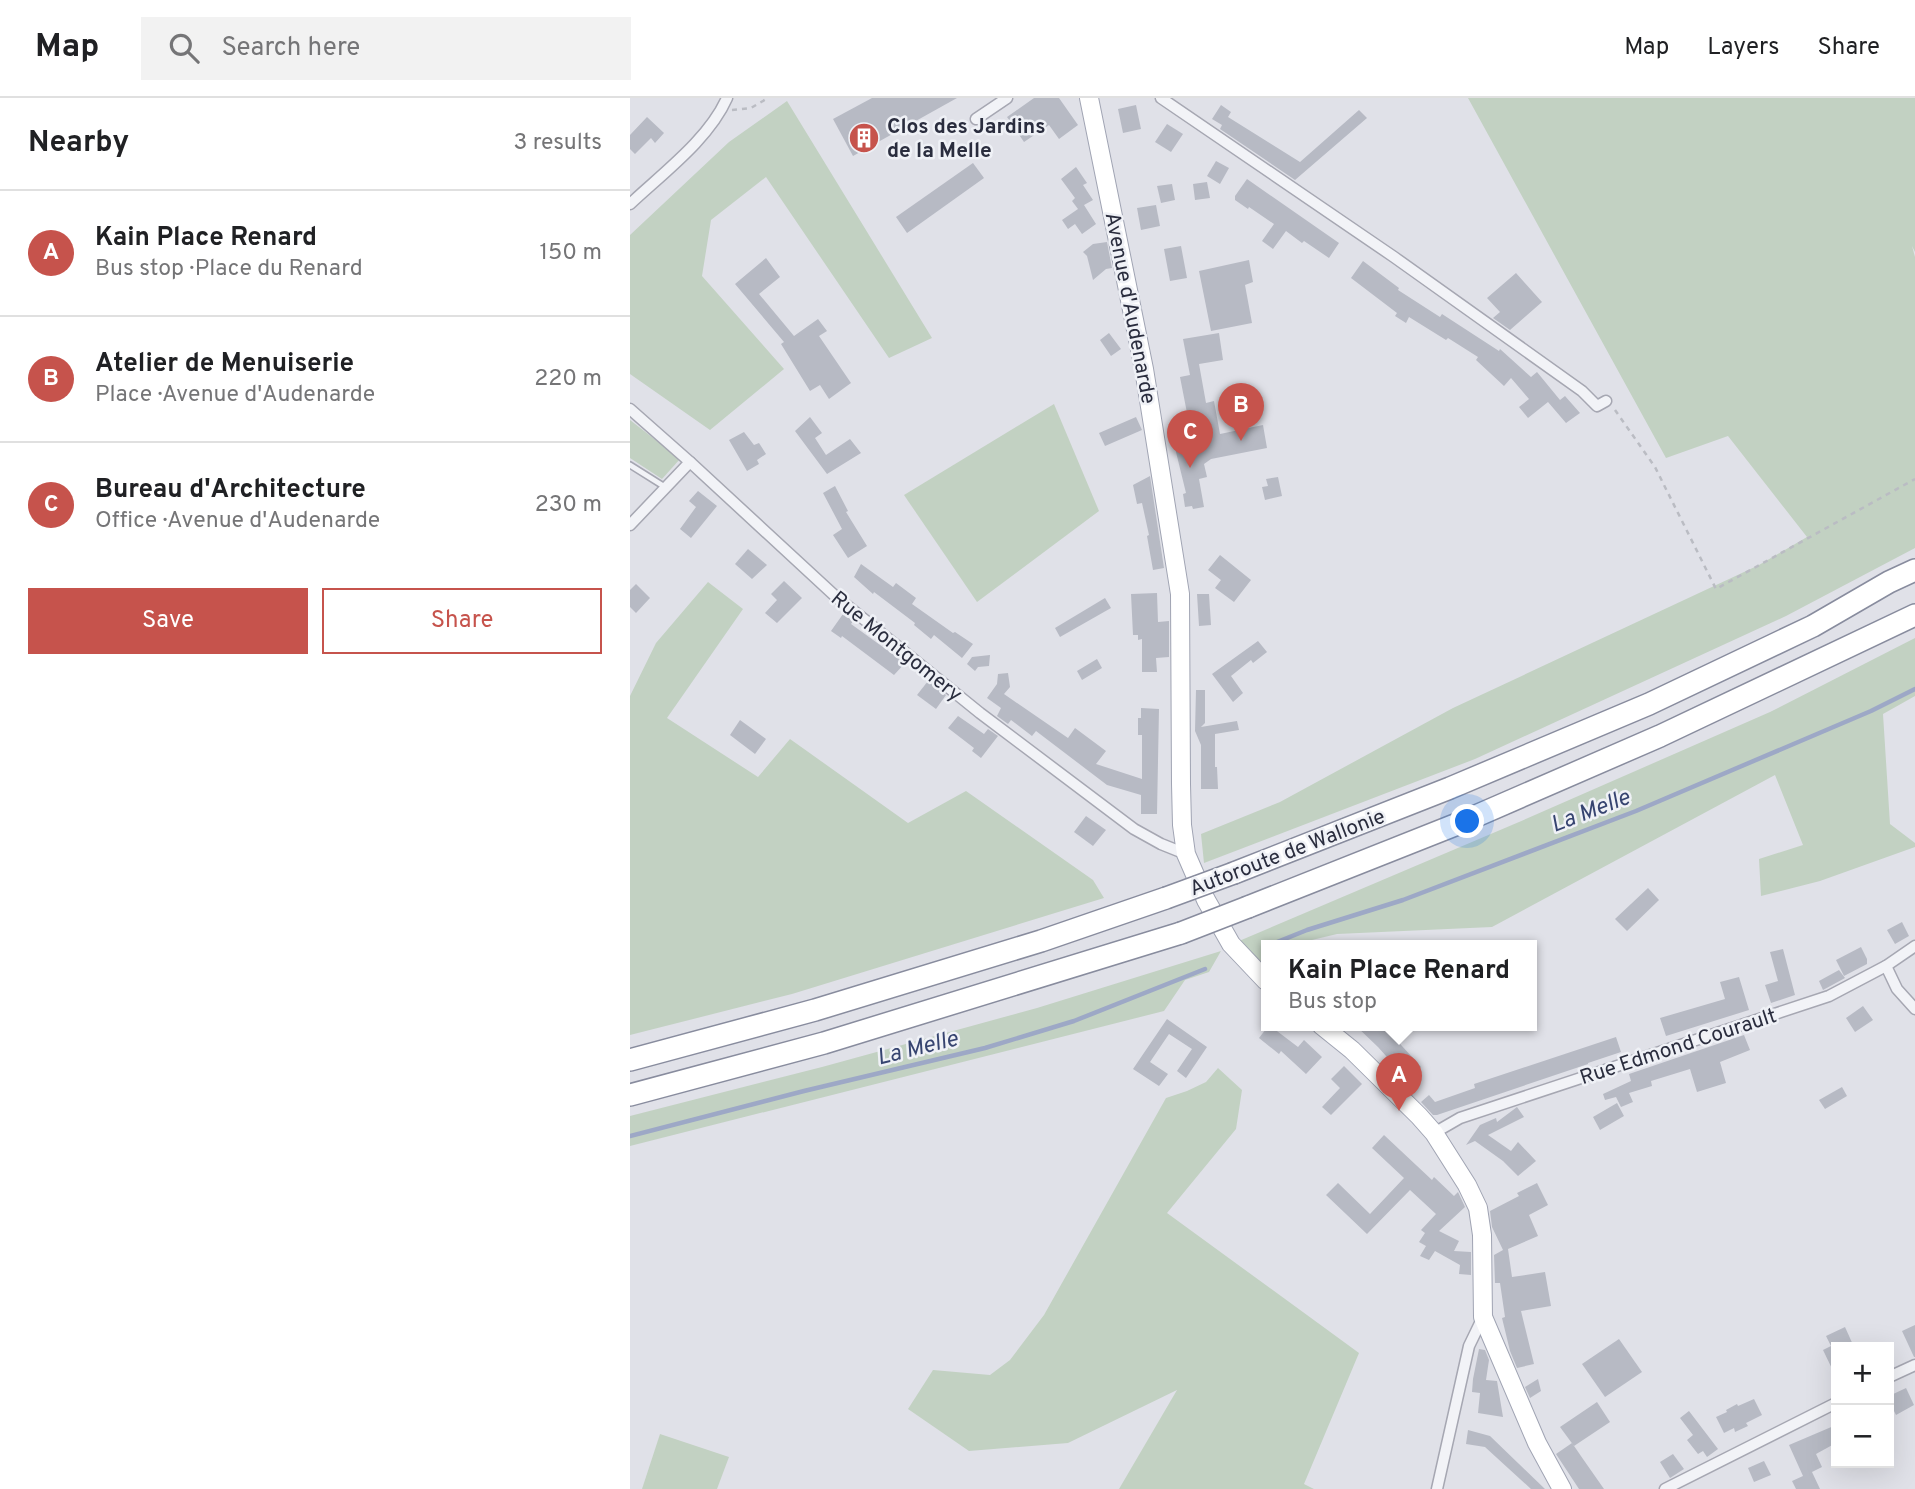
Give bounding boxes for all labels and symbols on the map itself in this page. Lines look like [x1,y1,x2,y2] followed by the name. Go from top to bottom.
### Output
[887,114,1046,165] place label: Clos des Jardins de la Melle
[847,121,881,155] building icon: Clos des Jardins de la Melle
[1098,210,1161,406] street label: Avenue d'Audenarde
[1218,383,1264,441] pin: B
[1167,410,1213,468] pin: C
[825,586,967,709] street label: Rue Montgomery
[1547,784,1636,841] water label: La Melle
[1186,804,1389,903] street label: Autoroute de Wallonie
[1450,804,1484,838] your location
[1577,1003,1780,1092] street label: Rue Edmond Courault
[874,1025,962,1073] water label: La Melle
[1376,1053,1422,1111] pin: A

